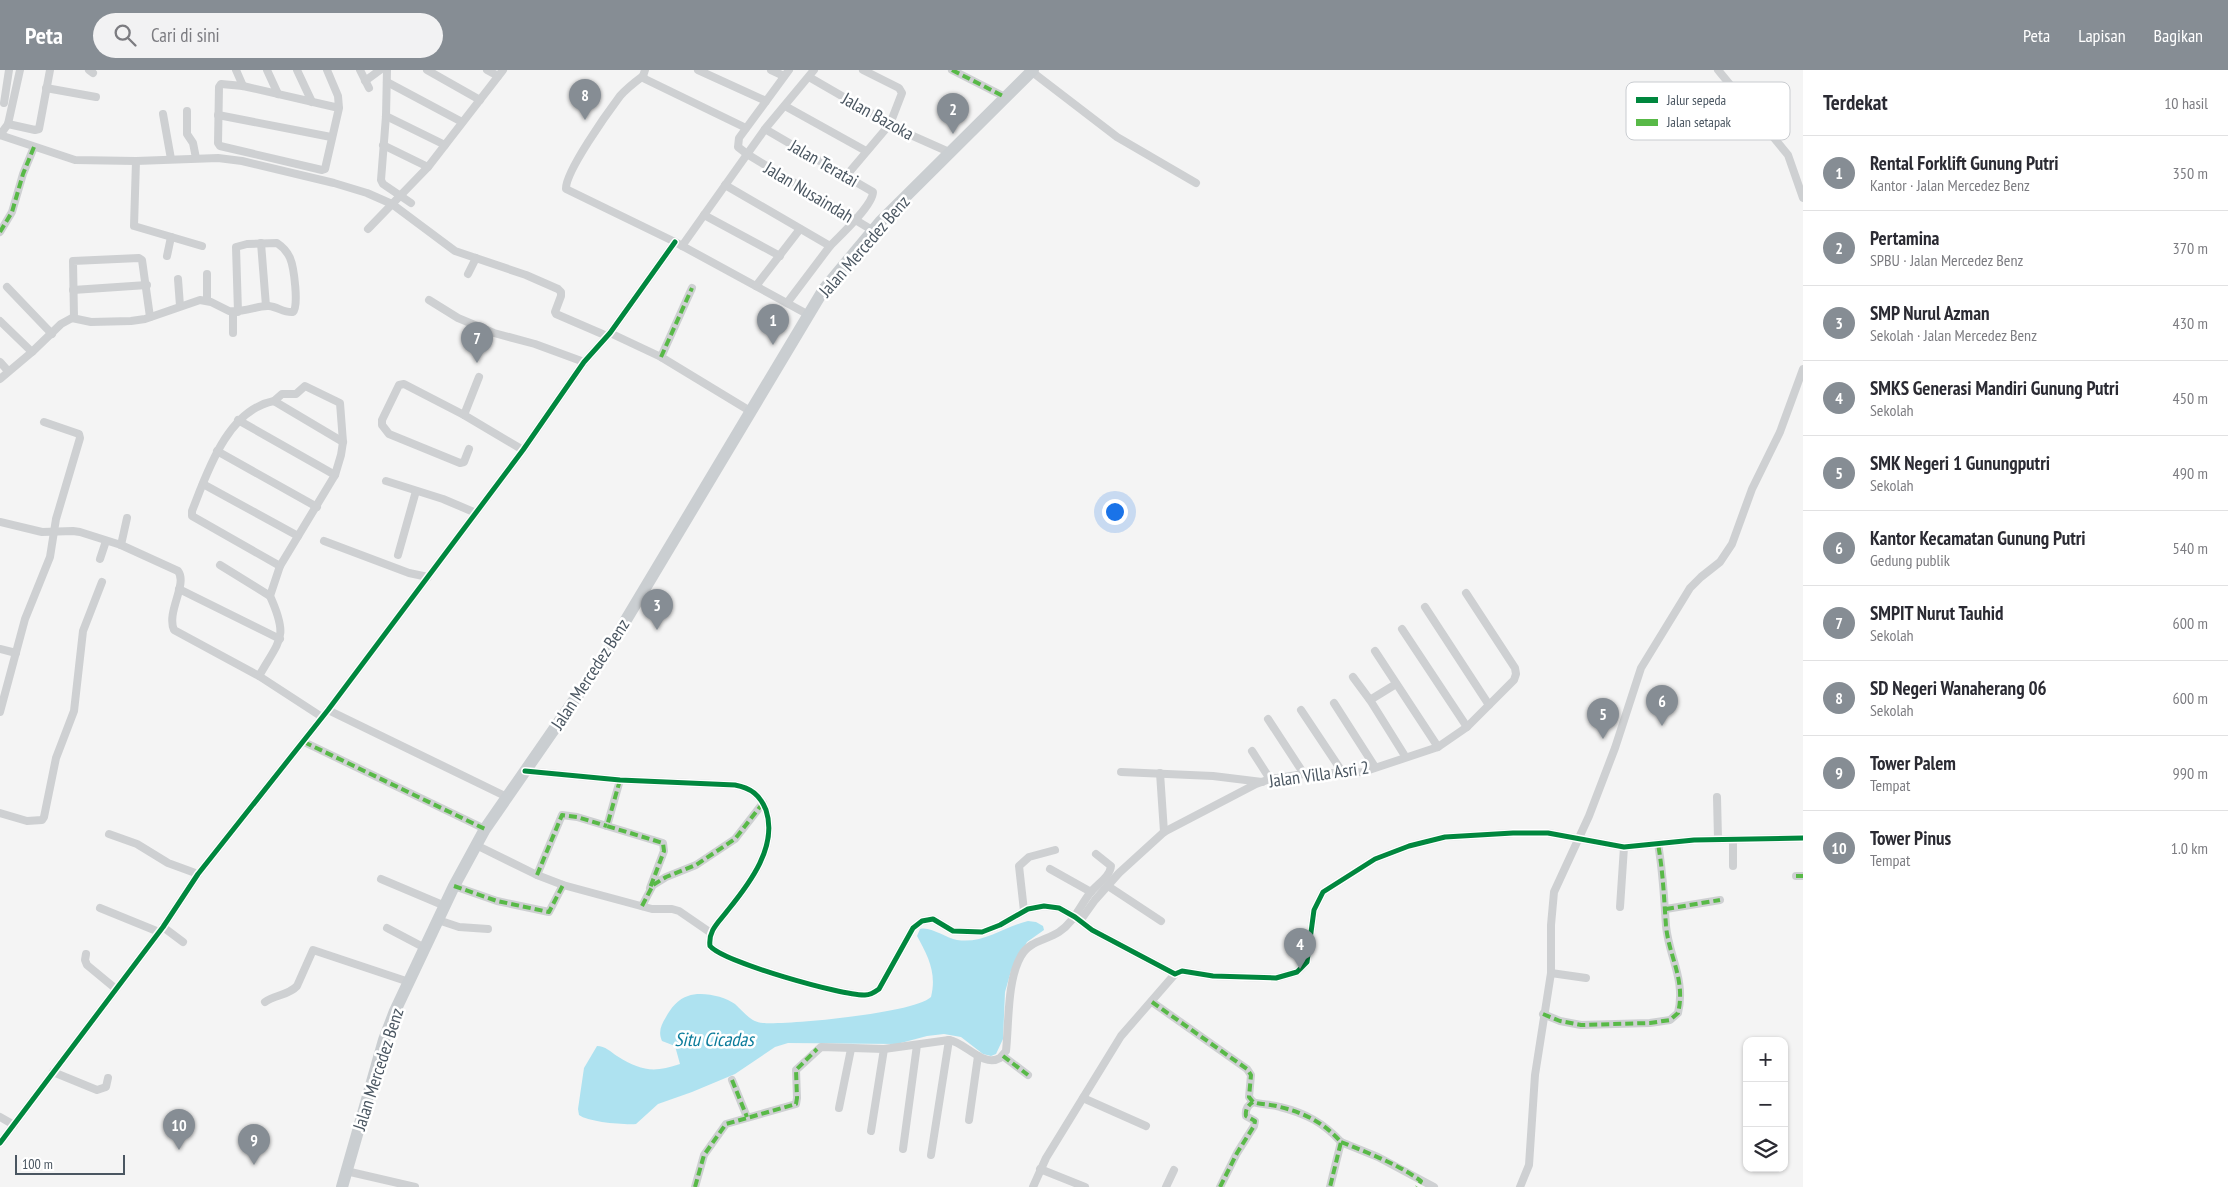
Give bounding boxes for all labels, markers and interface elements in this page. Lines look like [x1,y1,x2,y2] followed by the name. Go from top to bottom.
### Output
[93,13,443,58] search box
[25,20,63,51] text: Peta
[111,21,139,49] icon: search
[151,23,220,47] text: Cari di sini
[2023,24,2050,47] text: Peta
[2078,24,2126,47] text: Lapisan
[2154,24,2203,47] text: Bagikan
[569,79,601,120] pin: 8
[1626,82,1790,140] legend
[837,86,918,145] street label: Jalan Bazoka
[1823,89,1888,116] text: Terdekat
[1666,91,1726,109] text: Jalur sepeda
[937,93,969,134] pin: 2
[2164,93,2208,113] text: 10 hasil
[1666,113,1732,131] text: Jalan setapak
[784,134,863,192] street label: Jalan Teratai
[1870,151,2059,175] text: Rental Forklift Gunung Putri
[759,156,858,228] street label: Jalan Nusaindah
[1835,163,1843,183] text: 1
[2173,163,2208,183] text: 350 m
[1870,175,2030,195] text: Kantor · Jalan Mercedez Benz
[813,190,914,302] street label: Jalan Mercedez Benz
[1870,226,1939,250] text: Pertamina
[1835,238,1843,258] text: 2
[2173,238,2208,258] text: 370 m
[1870,250,2023,270] text: SPBU · Jalan Mercedez Benz
[1870,301,1990,325] text: SMP Nurul Azman
[757,304,789,345] pin: 1
[1835,313,1843,333] text: 3
[2173,313,2208,333] text: 430 m
[461,322,493,363] pin: 7
[1870,325,2037,345] text: Sekolah · Jalan Mercedez Benz
[1870,376,2119,400] text: SMKS Generasi Mandiri Gunung Putri
[1835,388,1843,408] text: 4
[2173,388,2208,408] text: 450 m
[1870,400,1914,420] text: Sekolah
[1870,451,2050,475] text: SMK Negeri 1 Gunungputri
[1835,463,1843,483] text: 5
[2173,463,2208,483] text: 490 m
[1870,475,1914,495] text: Sekolah
[1102,499,1128,525] your location
[1870,526,2086,550] text: Kantor Kecamatan Gunung Putri
[1835,538,1843,558] text: 6
[2173,538,2208,558] text: 540 m
[1870,550,1950,570] text: Gedung publik
[641,589,673,630] pin: 3
[1870,601,2003,625] text: SMPIT Nurut Tauhid
[1835,613,1843,633] text: 7
[2173,613,2208,633] text: 600 m
[545,614,634,734] street label: Jalan Mercedez Benz
[1870,625,1914,645] text: Sekolah
[1870,676,2047,700] text: SD Negeri Wanaherang 06
[1646,685,1678,726] pin: 6
[1835,688,1843,708] text: 8
[2173,688,2208,708] text: 600 m
[1587,698,1619,739] pin: 5
[1870,700,1914,720] text: Sekolah
[1870,751,1956,775] text: Tower Palem
[1267,756,1370,793] street label: Jalan Villa Asri 2
[1835,763,1843,783] text: 9
[2173,763,2208,783] text: 990 m
[1870,775,1910,795] text: Tempat
[1870,826,1951,850] text: Tower Pinus
[1831,838,1847,858] text: 10
[2171,838,2208,858] text: 1.0 km
[1870,850,1910,870] text: Tempat
[1284,928,1316,969] pin: 4
[347,1005,409,1134] street label: Jalan Mercedez Benz
[674,1027,755,1051] water label: Situ Cicadas
[1743,1037,1788,1172] map controls
[1743,1037,1788,1082] button: +
[1743,1082,1788,1127] button: −
[163,1109,195,1150] pin: 10
[238,1124,270,1165] pin: 9
[1743,1127,1788,1172] button: layers
[15,1152,125,1175] scale bar
[22,1155,53,1173] text: 100 m

